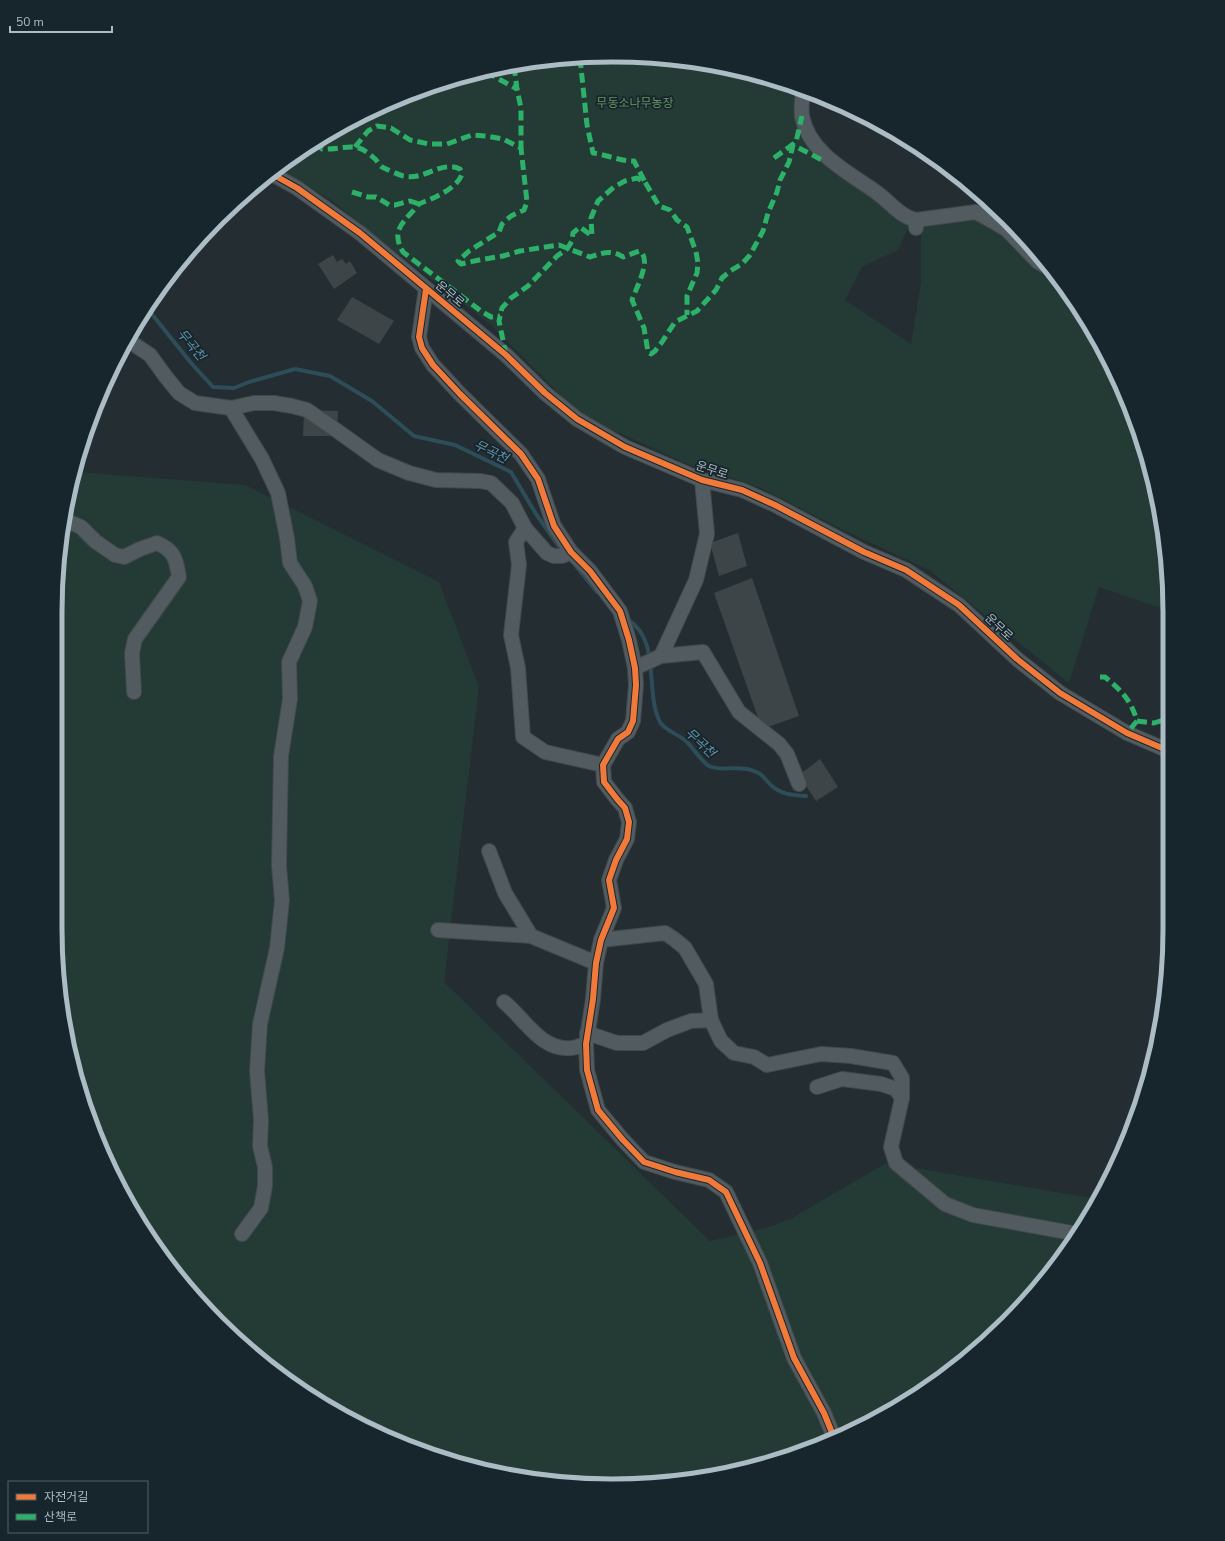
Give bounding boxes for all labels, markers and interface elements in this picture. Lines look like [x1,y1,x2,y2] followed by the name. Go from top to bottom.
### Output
[10,8,112,34] scale bar
[16,14,44,30] text: 50 m
[596,95,674,111] park label: 무동소나무농장
[432,277,468,311] street label: 운무로
[173,325,210,365] water label: 무곡천
[471,436,512,468] water label: 무곡천
[694,457,730,483] street label: 운무로
[981,610,1017,644] street label: 운무로
[681,724,720,763] water label: 무곡천
[8,1481,148,1533] legend
[44,1489,88,1505] text: 자전거길
[44,1509,77,1525] text: 산책로

